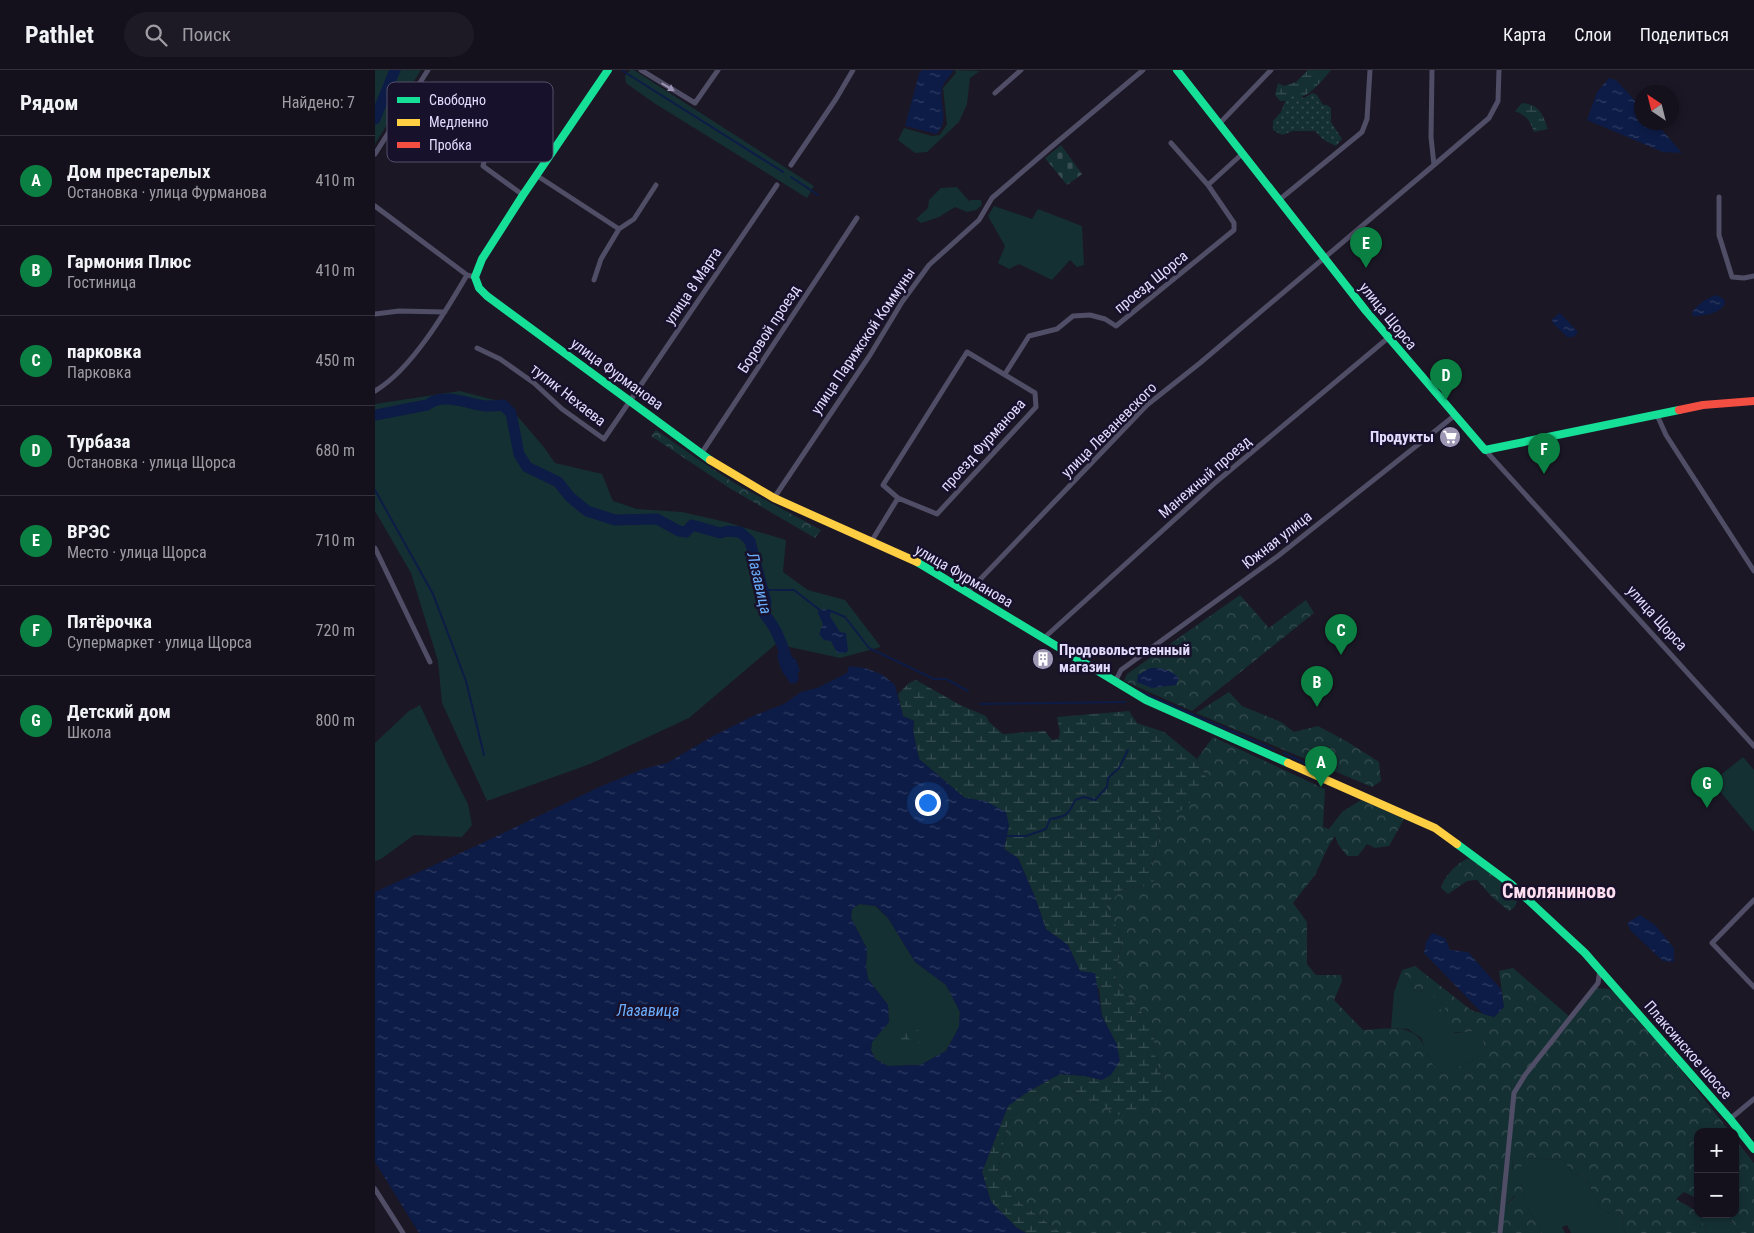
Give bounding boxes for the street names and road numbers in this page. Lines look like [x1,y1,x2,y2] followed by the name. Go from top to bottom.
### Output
[661,244,725,328] street label: улица 8 Марта
[1111,247,1191,317] street label: проезд Щорса
[807,264,919,418] street label: улица Парижской Коммуны
[1355,279,1421,353] street label: улица Щорса
[734,282,804,376] street label: Боровой проезд
[567,334,667,414] street label: улица Фурманова
[527,360,609,430] street label: тупик Нехаева
[1058,379,1160,481] street label: улица Леваневского
[937,395,1029,495] street label: проезд Фурманова
[1155,432,1255,522] street label: Манежный проезд
[1239,507,1315,573] street label: Южная улица
[912,541,1016,611] street label: улица Фурманова
[1623,582,1691,654] street label: улица Щорса
[1640,997,1736,1103] street label: Плаксинское шоссе

